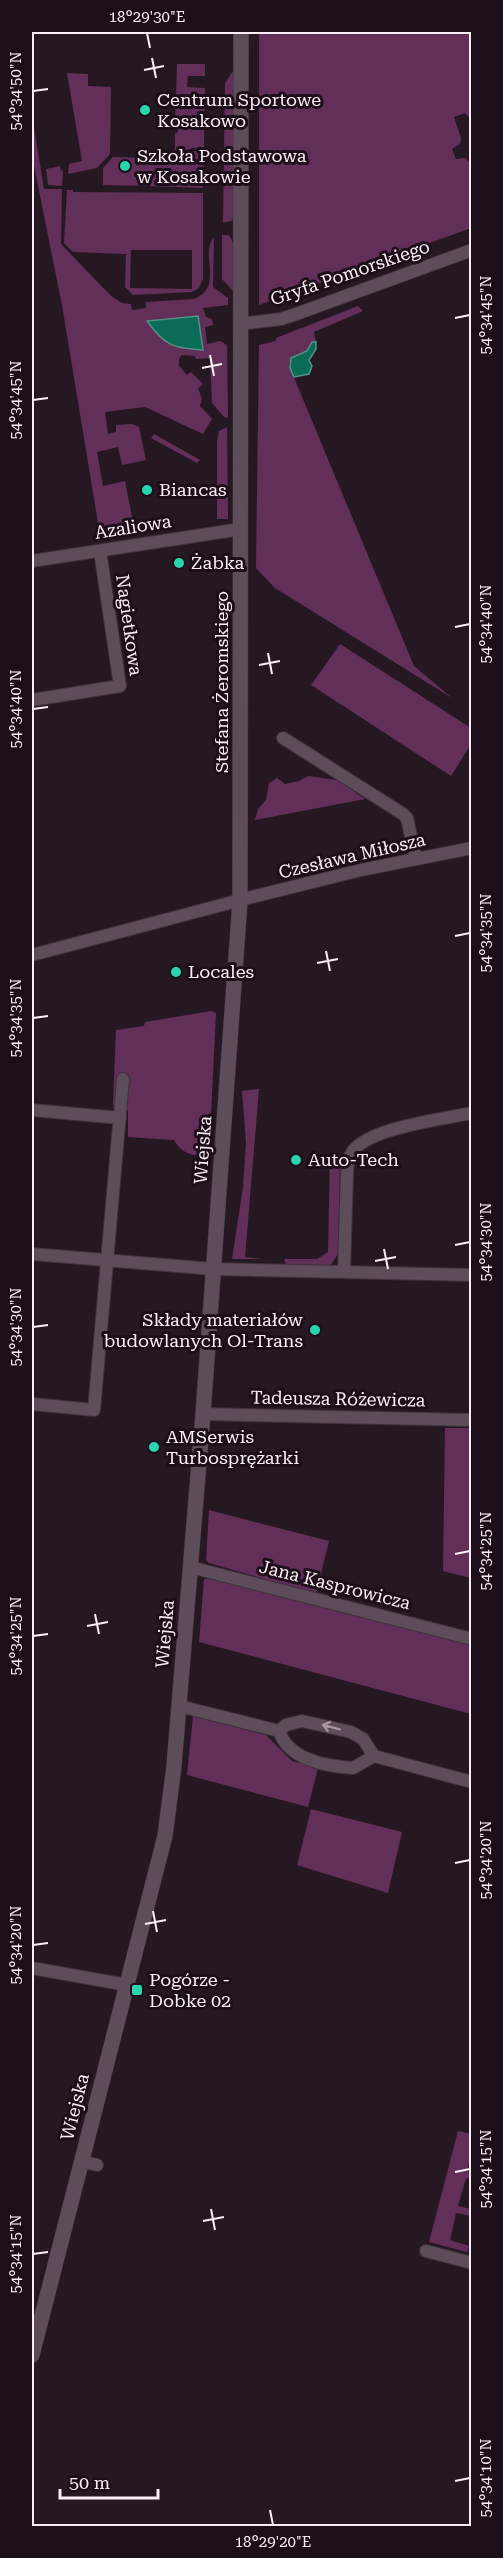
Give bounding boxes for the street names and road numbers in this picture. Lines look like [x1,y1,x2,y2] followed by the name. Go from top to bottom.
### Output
[267,235,432,310] street label: Gryfa Pomorskiego
[93,510,173,543] street label: Azaliowa
[112,573,147,677] street label: Nagietkowa
[211,591,232,773] street label: Stefana Żeromskiego
[276,828,428,883] street label: Czesława Miłosza
[190,1115,215,1185] street label: Wiejska
[251,1386,426,1411] street label: Tadeusza Różewicza
[257,1556,413,1614] street label: Jana Kasprowicza
[151,1599,178,1669] street label: Wiejska
[56,2071,93,2143] street label: Wiejska

